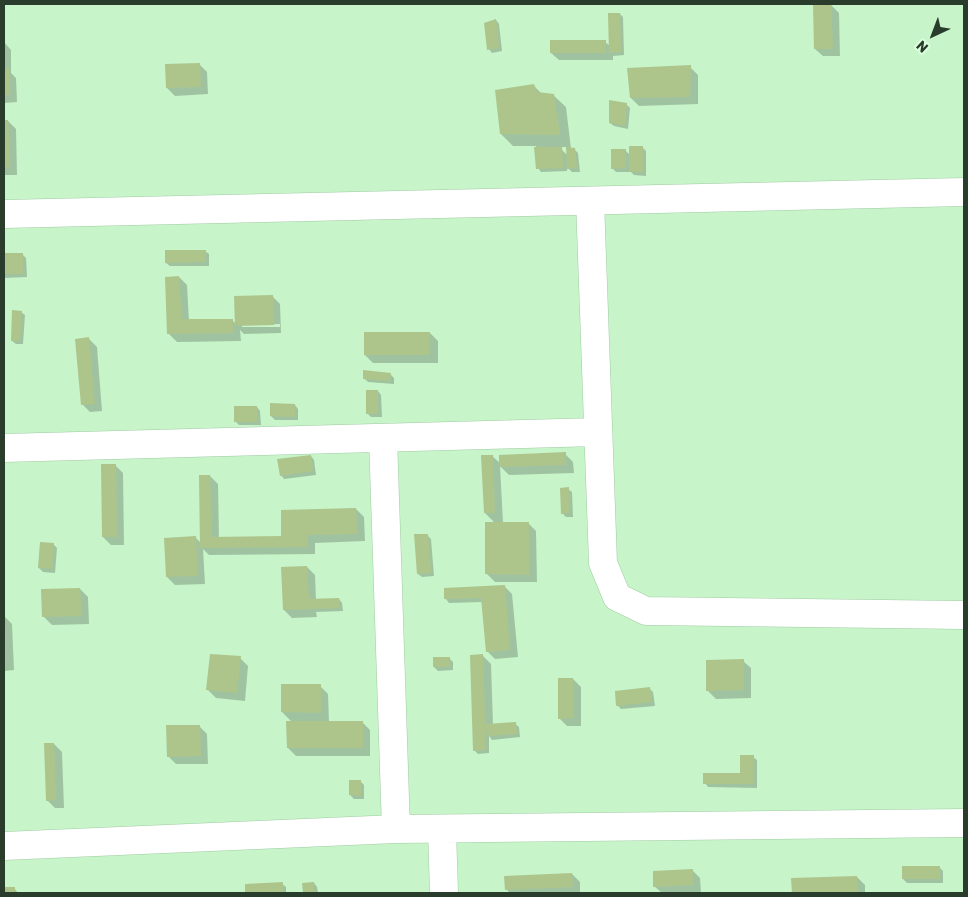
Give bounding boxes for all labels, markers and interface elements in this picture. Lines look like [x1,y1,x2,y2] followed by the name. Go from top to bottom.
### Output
[908,10,958,60] north arrow
[913,37,932,56] text: N

